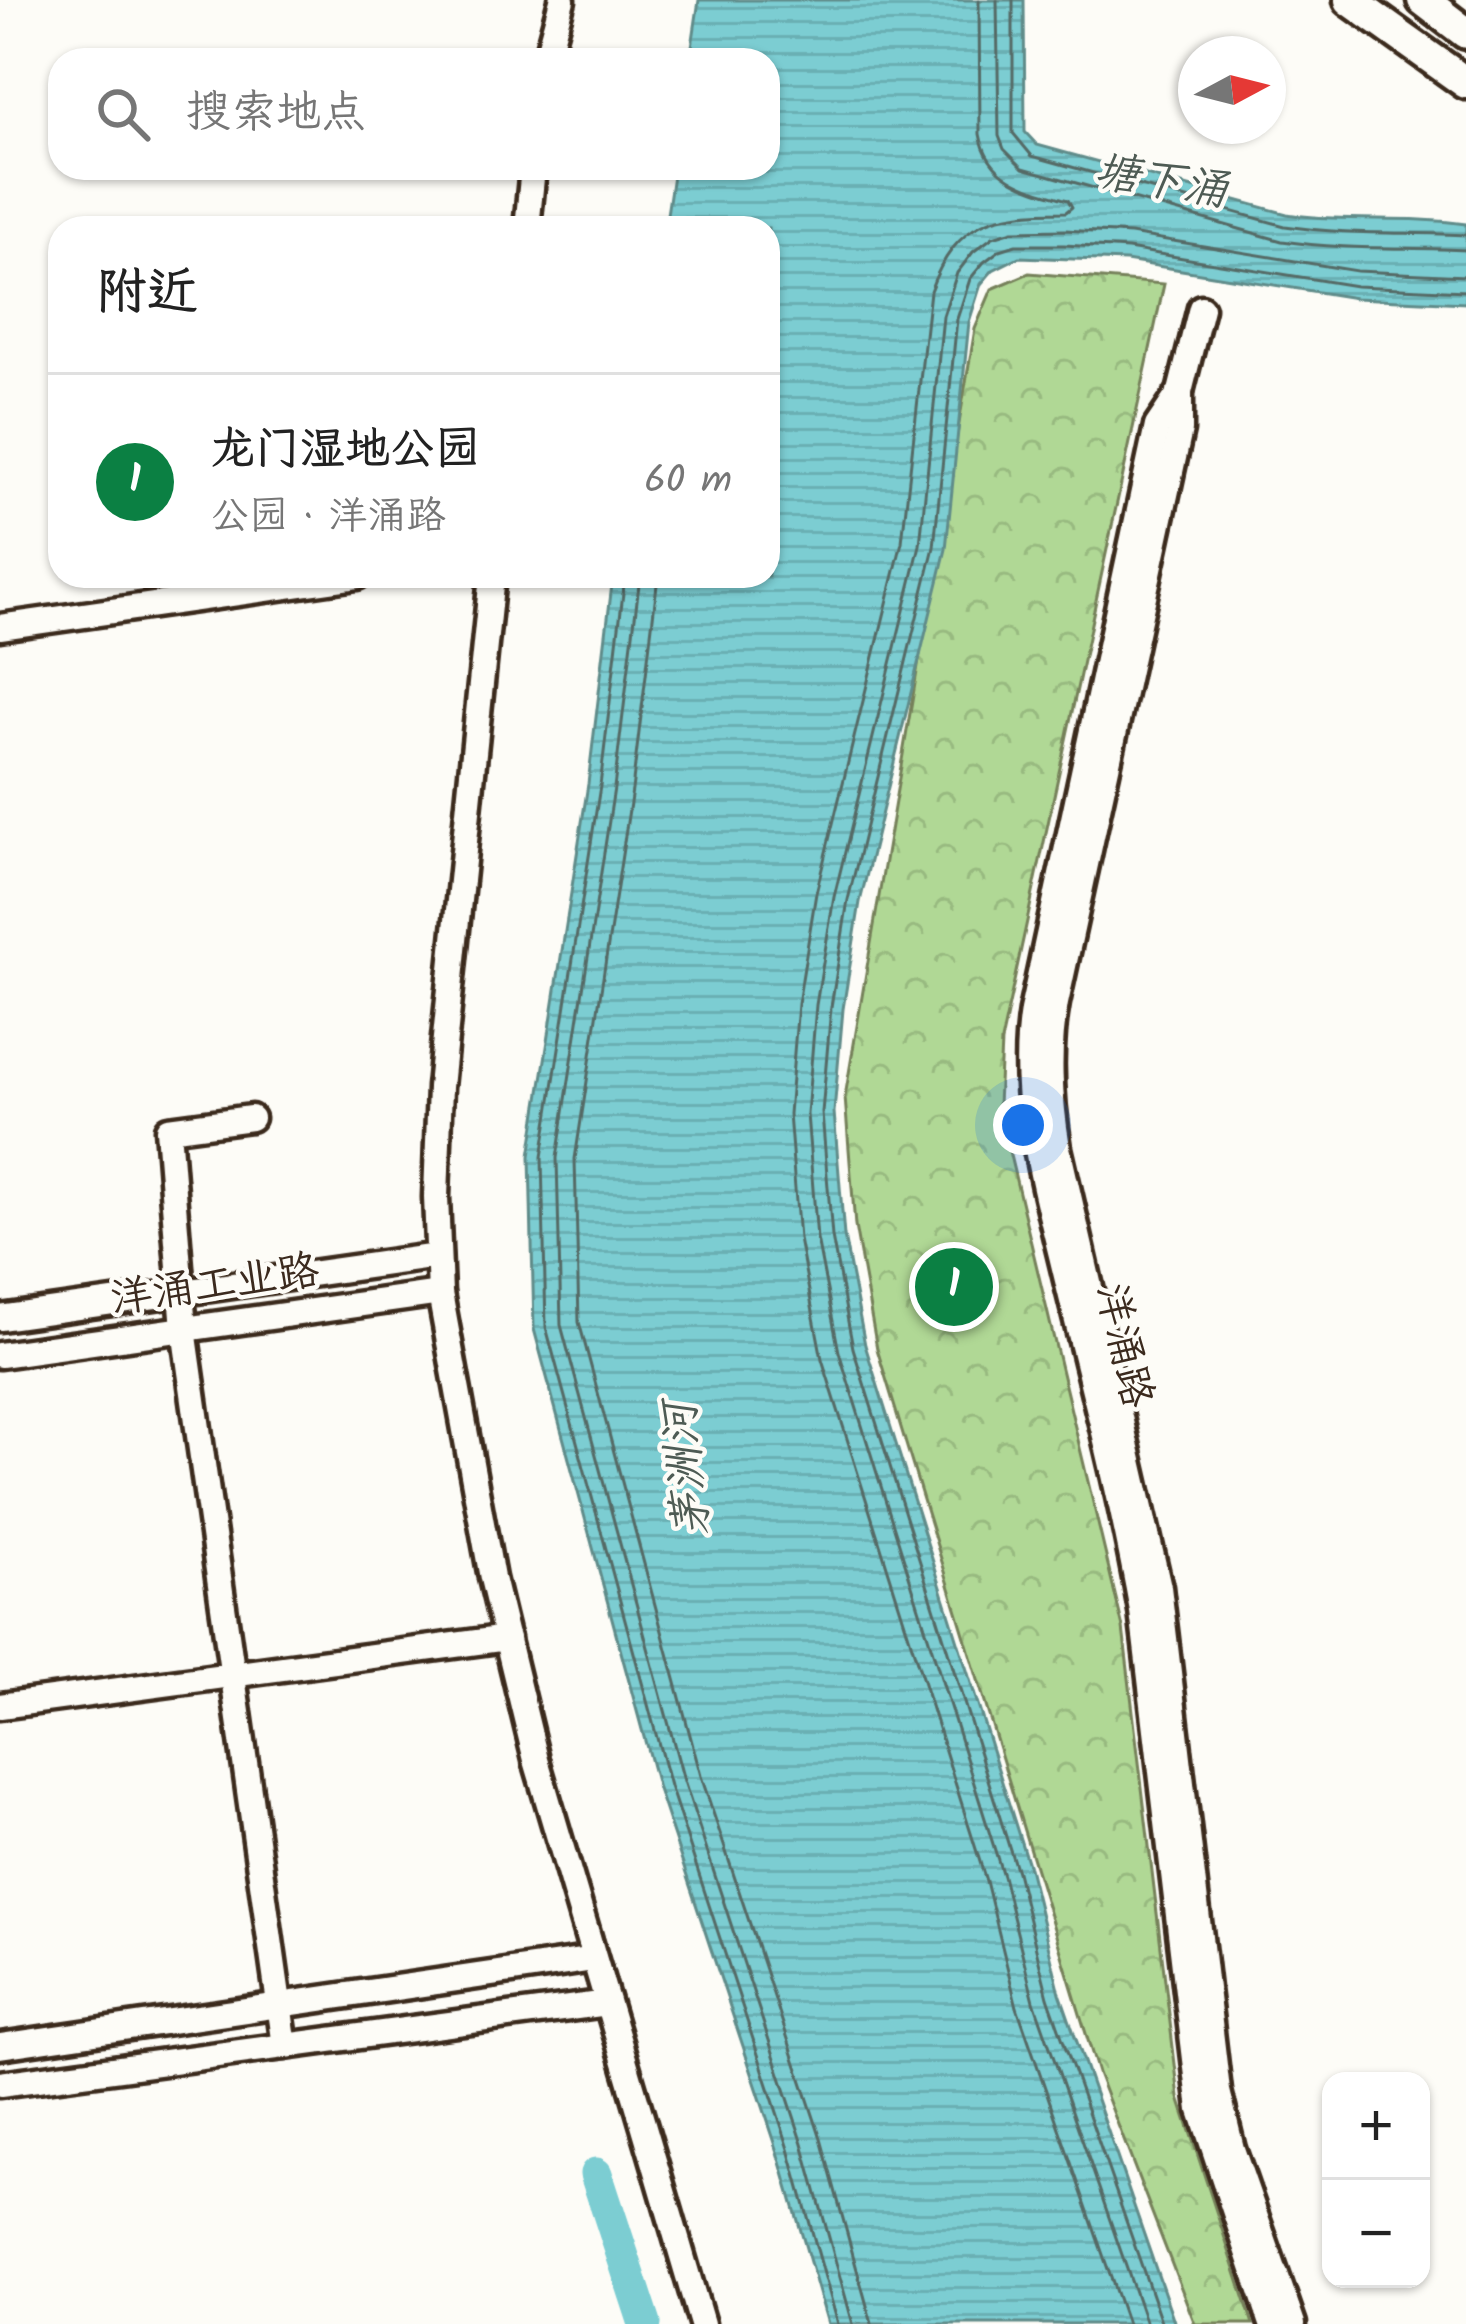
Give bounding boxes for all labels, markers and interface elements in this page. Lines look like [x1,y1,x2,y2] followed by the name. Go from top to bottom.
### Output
[1178,36,1286,144] north arrow
[48,48,780,180] search box
[186,78,366,150] text: 搜索地点
[90,81,156,147] icon: search
[1089,137,1234,229] water label: 塘下涌
[96,254,198,335] text: 附近
[210,415,480,487] text: 龙门湿地公园
[129,451,141,513] text: 1
[644,451,732,513] text: 60 m
[210,487,446,549] text: 公园 · 洋涌路
[993,1095,1053,1155] your location
[106,1238,324,1334] street label: 洋涌工业路
[915,1242,993,1332] pin: 1
[1076,1277,1170,1415] street label: 洋涌路
[644,1391,731,1540] water label: 茅洲河
[1322,2072,1430,2288] map controls
[1322,2072,1430,2180] button: +
[1322,2180,1430,2288] button: −

